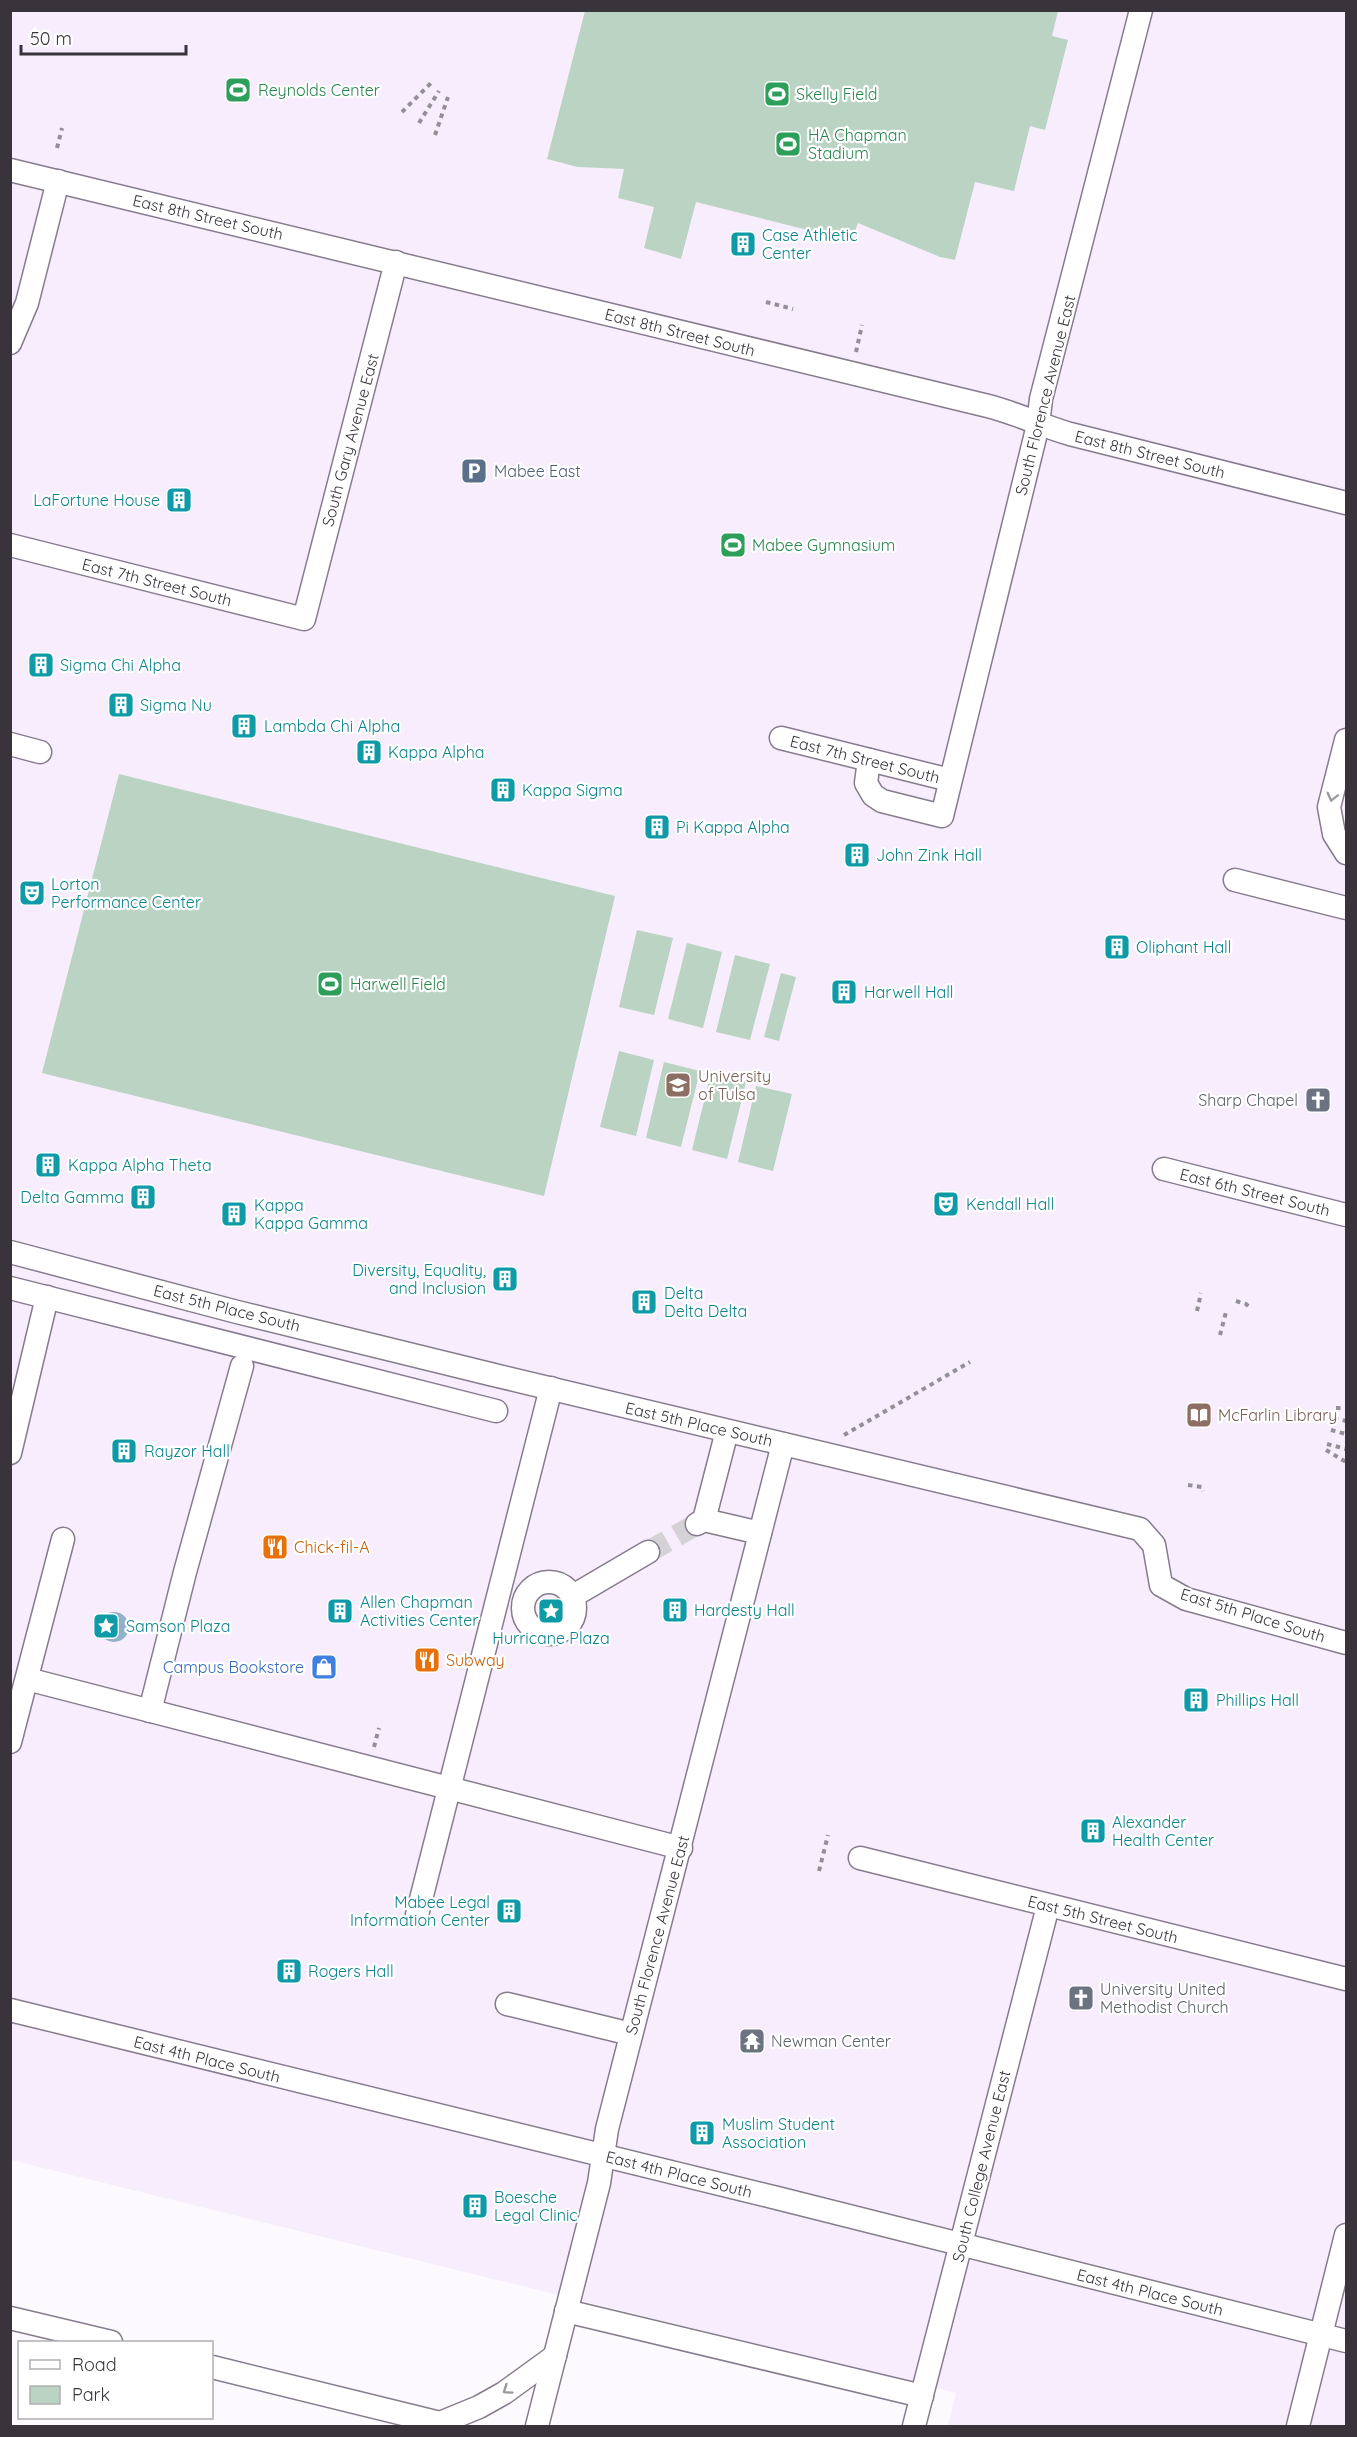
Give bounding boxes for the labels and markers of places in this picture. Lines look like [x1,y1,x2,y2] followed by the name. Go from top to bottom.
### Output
[223,75,253,105] sports icon: Reynolds Center
[762,79,792,109] sports icon: Skelly Field
[258,80,380,100] place label: Reynolds Center
[796,84,878,104] place label: Skelly Field
[808,125,907,163] place label: HA Chapman Stadium
[773,129,803,159] sports icon: HA Chapman Stadium
[762,225,858,263] place label: Case Athletic Center
[728,229,758,259] building icon: Case Athletic Center
[459,456,489,486] parking icon: Mabee East
[494,461,581,481] place label: Mabee East
[164,485,194,515] building icon: LaFortune House
[33,490,160,510] place label: LaFortune House
[718,530,748,560] sports icon: Mabee Gymnasium
[752,535,895,555] place label: Mabee Gymnasium
[26,650,56,680] building icon: Sigma Chi Alpha
[60,655,181,675] place label: Sigma Chi Alpha
[106,690,136,720] building icon: Sigma Nu
[140,695,212,715] place label: Sigma Nu
[229,711,259,741] building icon: Lambda Chi Alpha
[264,716,400,736] place label: Lambda Chi Alpha
[354,737,384,767] building icon: Kappa Alpha
[388,742,484,762] place label: Kappa Alpha
[488,775,518,805] building icon: Kappa Sigma
[522,780,623,800] place label: Kappa Sigma
[642,812,672,842] building icon: Pi Kappa Alpha
[676,817,790,837] place label: Pi Kappa Alpha
[842,840,872,870] building icon: John Zink Hall
[876,845,982,865] place label: John Zink Hall
[51,874,201,912] place label: Lorton Performance Center
[17,878,47,908] theatre icon: Lorton Performance Center
[1102,932,1132,962] building icon: Oliphant Hall
[1136,937,1231,957] place label: Oliphant Hall
[315,969,345,999] sports icon: Harwell Field
[350,974,446,994] place label: Harwell Field
[829,977,859,1007] building icon: Harwell Hall
[864,982,954,1002] place label: Harwell Hall
[698,1066,771,1104] place label: University of Tulsa
[663,1070,693,1100] school or university icon: University of Tulsa
[1303,1085,1333,1115] church icon: Sharp Chapel
[1198,1090,1298,1110] place label: Sharp Chapel
[33,1150,63,1180] building icon: Kappa Alpha Theta
[68,1155,212,1175] place label: Kappa Alpha Theta
[128,1182,158,1212] building icon: Delta Gamma
[20,1187,124,1207] place label: Delta Gamma
[931,1189,961,1219] theatre icon: Kendall Hall
[966,1194,1054,1214] place label: Kendall Hall
[254,1195,368,1233] place label: Kappa Kappa Gamma
[219,1199,249,1229] building icon: Kappa Kappa Gamma
[352,1260,486,1298] place label: Diversity, Equality, and Inclusion
[490,1264,520,1294] building icon: Diversity, Equality, and Inclusion
[664,1283,747,1321] place label: Delta Delta Delta
[629,1287,659,1317] building icon: Delta Delta Delta
[1184,1400,1214,1430] library icon: McFarlin Library
[1218,1405,1337,1425] place label: McFarlin Library
[109,1436,139,1466] building icon: Rayzor Hall
[144,1441,230,1461] place label: Rayzor Hall
[260,1532,290,1562] restaurant icon: Chick-fil-A
[294,1537,370,1557] place label: Chick-fil-A
[360,1592,478,1630] place label: Allen Chapman Activities Center
[660,1595,690,1625] building icon: Hardesty Hall
[325,1596,355,1626] building icon: Allen Chapman Activities Center
[536,1596,566,1626] place icon: Hurricane Plaza
[694,1600,795,1620] place label: Hardesty Hall
[91,1611,121,1641] place icon: Samson Plaza
[126,1616,230,1636] place label: Samson Plaza
[492,1628,610,1648] place label: Hurricane Plaza
[412,1645,442,1675] restaurant icon: Subway
[446,1650,505,1670] place label: Subway
[309,1652,339,1682] shop icon: Campus Bookstore
[163,1657,304,1677] place label: Campus Bookstore
[1181,1685,1211,1715] building icon: Phillips Hall
[1216,1690,1299,1710] place label: Phillips Hall
[1112,1812,1214,1850] place label: Alexander Health Center
[1078,1816,1108,1846] building icon: Alexander Health Center
[350,1892,490,1930] place label: Mabee Legal Information Center
[494,1896,524,1926] building icon: Mabee Legal Information Center
[274,1956,304,1986] building icon: Rogers Hall
[308,1961,394,1981] place label: Rogers Hall
[1100,1979,1229,2017] place label: University United Methodist Church
[1066,1983,1096,2013] church icon: University United Methodist Church
[737,2026,767,2056] temple icon: Newman Center
[771,2031,891,2051] place label: Newman Center
[722,2114,835,2152] place label: Muslim Student Association
[687,2118,717,2148] building icon: Muslim Student Association
[494,2187,578,2225] place label: Boesche Legal Clinic
[460,2191,490,2221] building icon: Boesche Legal Clinic

